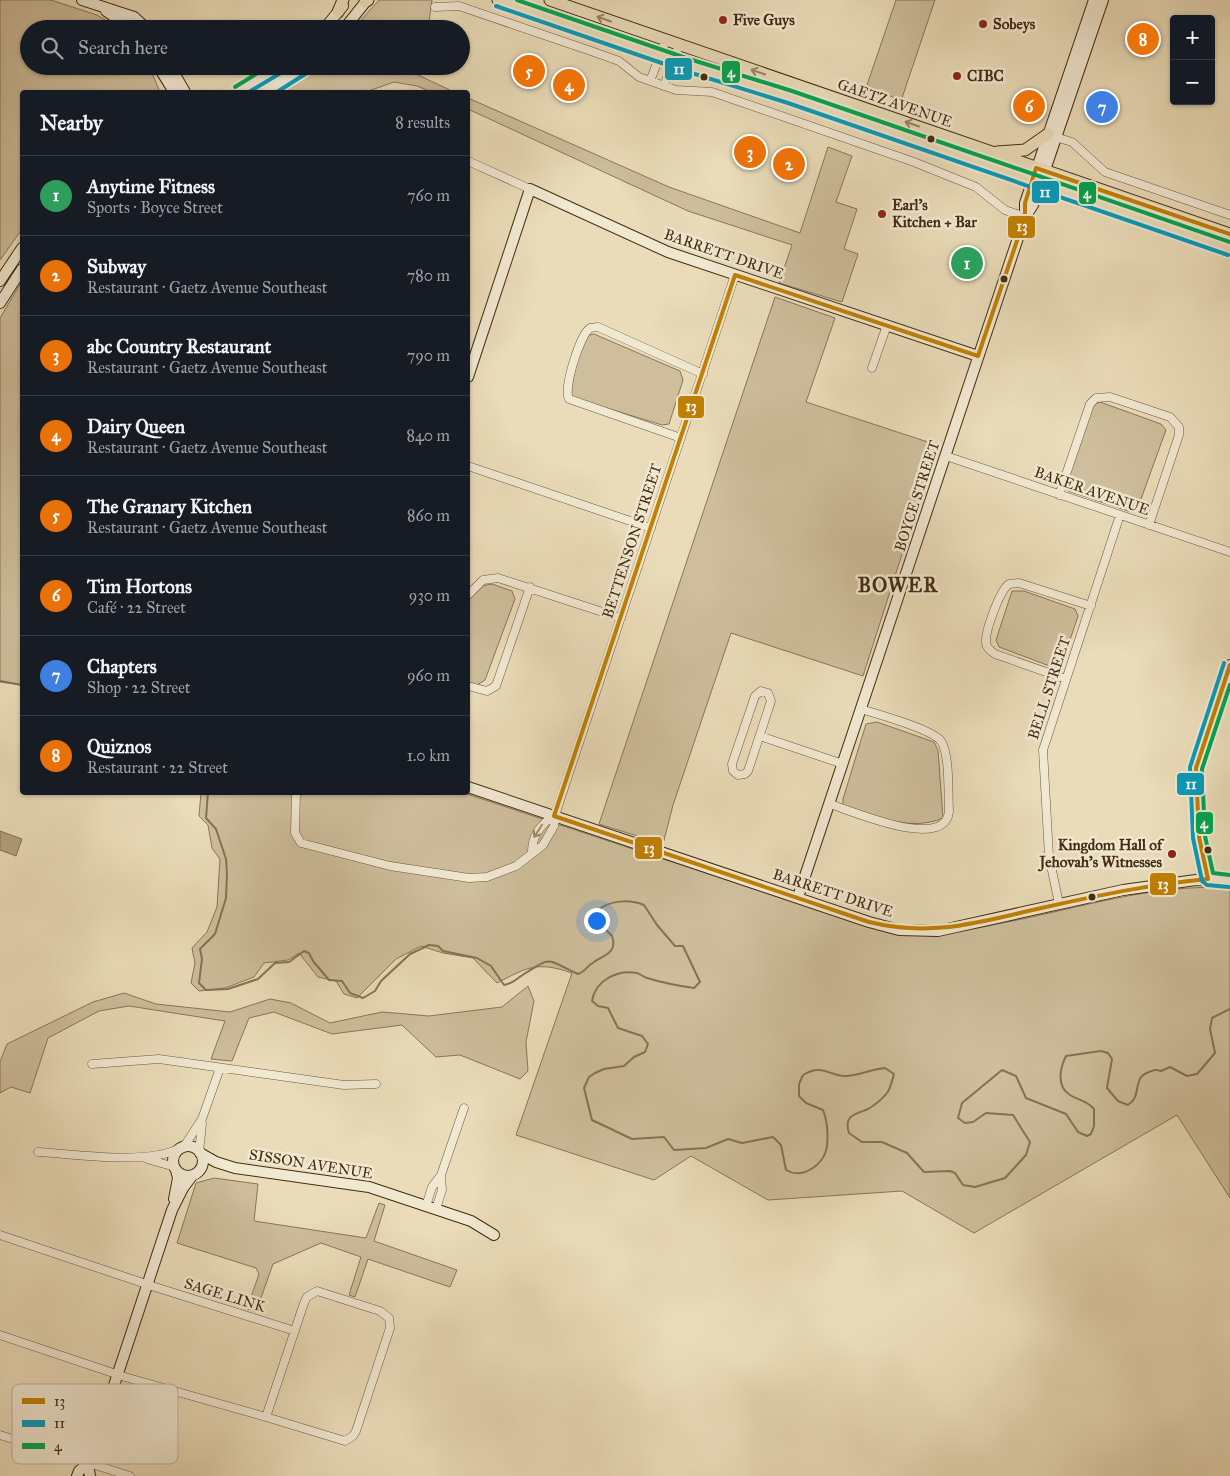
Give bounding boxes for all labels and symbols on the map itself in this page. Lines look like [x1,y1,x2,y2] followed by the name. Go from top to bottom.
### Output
[733,11,795,30] place label: Five Guys
[597,14,613,23] one-way arrow
[717,14,729,26] marker: Five Guys
[993,15,1036,34] place label: Sobeys
[977,18,989,30] marker: Sobeys
[1127,20,1159,58] pin: 8
[513,52,545,90] pin: 5
[664,57,693,81] line badge: 11
[721,60,741,84] line badge: 4
[673,61,685,78] text: 11
[727,64,736,82] text: 4
[553,66,585,104] pin: 4
[751,67,766,76] one-way arrow
[967,67,1004,85] place label: CIBC
[951,70,963,82] marker: CIBC
[699,72,709,82] unlabelled marker
[835,75,955,131] street label: GAETZ AVENUE
[1013,87,1045,125] pin: 6
[1086,88,1118,126] pin: 7
[905,119,920,128] one-way arrow
[734,133,766,171] pin: 3
[926,134,936,144] unlabelled marker
[773,145,805,183] pin: 2
[1031,180,1060,204] line badge: 11
[1078,181,1097,205] line badge: 4
[1039,184,1051,201] text: 11
[1083,185,1092,203] text: 4
[892,196,977,231] place label: Earl's Kitchen + Bar
[876,208,888,220] marker: Earl's Kitchen + Bar
[1007,215,1036,239] line badge: 13
[1016,218,1028,236] text: 13
[662,225,787,283] street label: BARRETT DRIVE
[951,244,983,282] pin: 1
[999,274,1009,284] unlabelled marker
[677,395,705,419] line badge: 13
[685,398,697,416] text: 13
[891,438,943,554] street label: BOYCE STREET
[598,461,666,621] street label: BETTENSON STREET
[1032,463,1152,519] street label: BAKER AVENUE
[858,573,938,597] district label: BOWER
[1024,634,1074,742] street label: BELL STREET
[1176,772,1205,796] line badge: 11
[1185,776,1197,793] text: 11
[1195,811,1214,835] line badge: 4
[1200,815,1209,833] text: 4
[533,824,543,838] one-way arrow
[634,836,663,860] line badge: 13
[1037,836,1165,872] place label: Kingdom Hall of Jehovah's Witnesses
[643,840,655,858] text: 13
[1203,845,1213,855] unlabelled marker
[1166,848,1178,860] marker: Kingdom Hall of Jehovah's Witnesses
[770,865,896,921] street label: BARRETT DRIVE
[1149,872,1177,896] line badge: 13
[1157,876,1169,894] text: 13
[1087,892,1097,902] unlabelled marker
[584,908,610,934] your location
[248,1145,374,1183] street label: SISSON AVENUE
[182,1274,268,1316] street label: SAGE LINK
[12,1384,178,1464] legend
[54,1393,65,1410] text: 13
[54,1415,66,1432] text: 11
[54,1438,63,1455] text: 4

